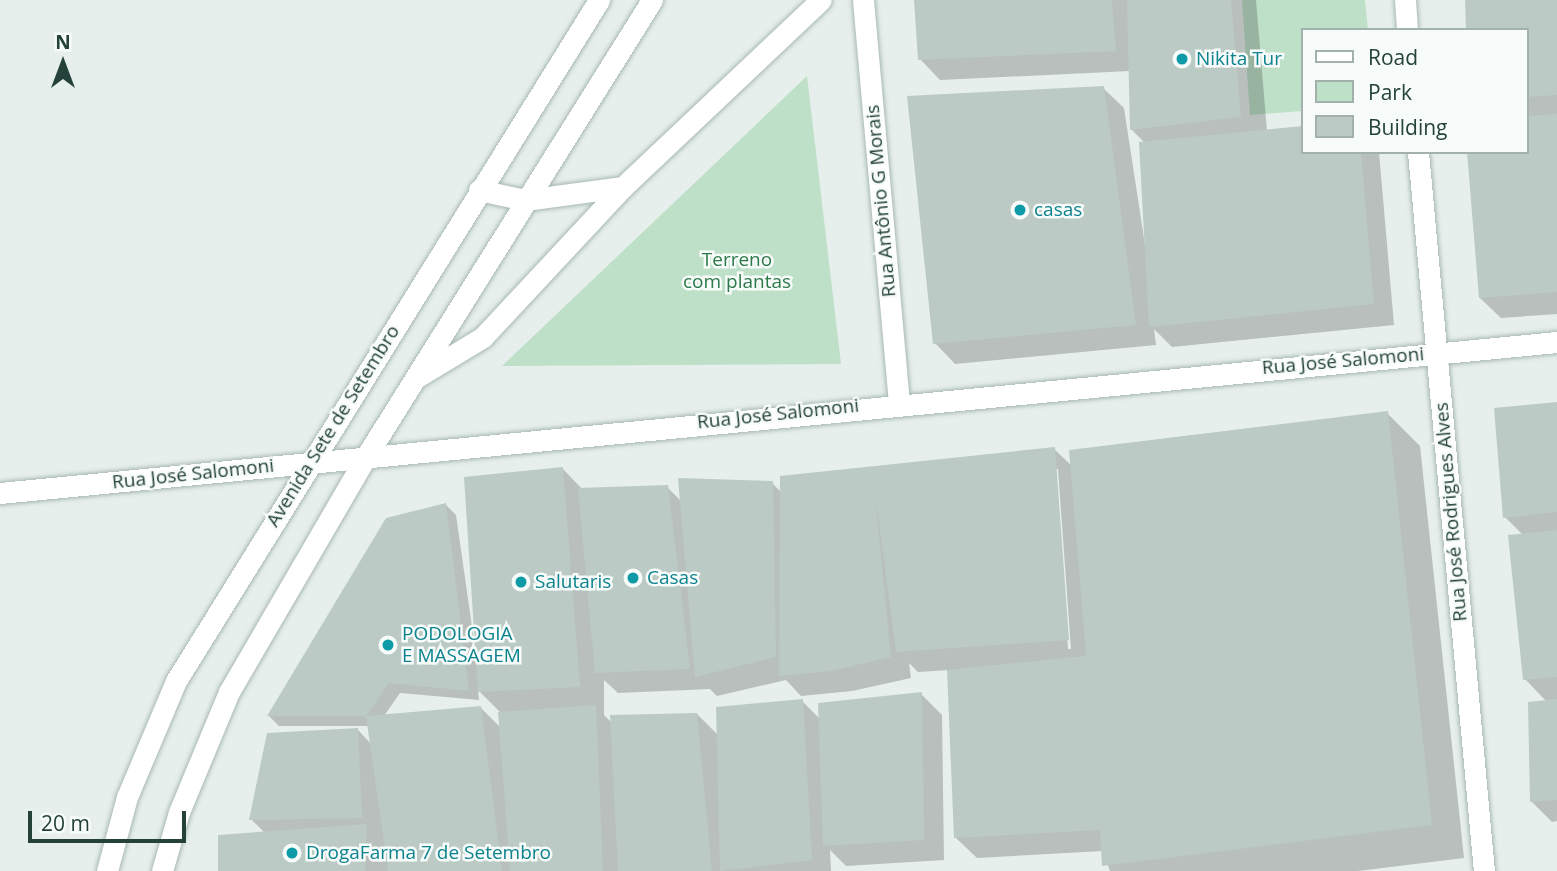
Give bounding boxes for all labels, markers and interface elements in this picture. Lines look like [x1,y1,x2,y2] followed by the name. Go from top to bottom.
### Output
[28,28,98,98] north arrow
[1302,28,1529,154] legend
[55,29,71,55] text: N
[1368,43,1418,71] text: Road
[1196,48,1282,70] place label: Nikita Tur
[1174,51,1190,67] marker: Nikita Tur
[1368,78,1412,106] text: Park
[861,104,901,298] street label: Rua Antônio G Morais
[1368,113,1447,141] text: Building
[1034,199,1082,221] place label: casas
[1012,202,1028,218] marker: casas
[683,249,791,293] park label: Terreno com plantas
[261,321,405,531] street label: Avenida Sete de Setembro
[1261,343,1425,379] street label: Rua José Salomoni
[696,394,860,434] street label: Rua José Salomoni
[1430,401,1472,623] street label: Rua José Rodrigues Alves
[111,454,275,494] street label: Rua José Salomoni
[647,567,698,589] place label: Casas
[625,570,641,586] marker: Casas
[535,571,611,593] place label: Salutaris
[513,574,529,590] marker: Salutaris
[402,623,521,667] place label: PODOLOGIA E MASSAGEM
[380,637,396,653] marker: PODOLOGIA E MASSAGEM
[32,798,189,842] scale bar
[41,809,90,837] text: 20 m
[306,842,551,864] place label: DrogaFarma 7 de Setembro
[284,845,300,861] marker: DrogaFarma 7 de Setembro

